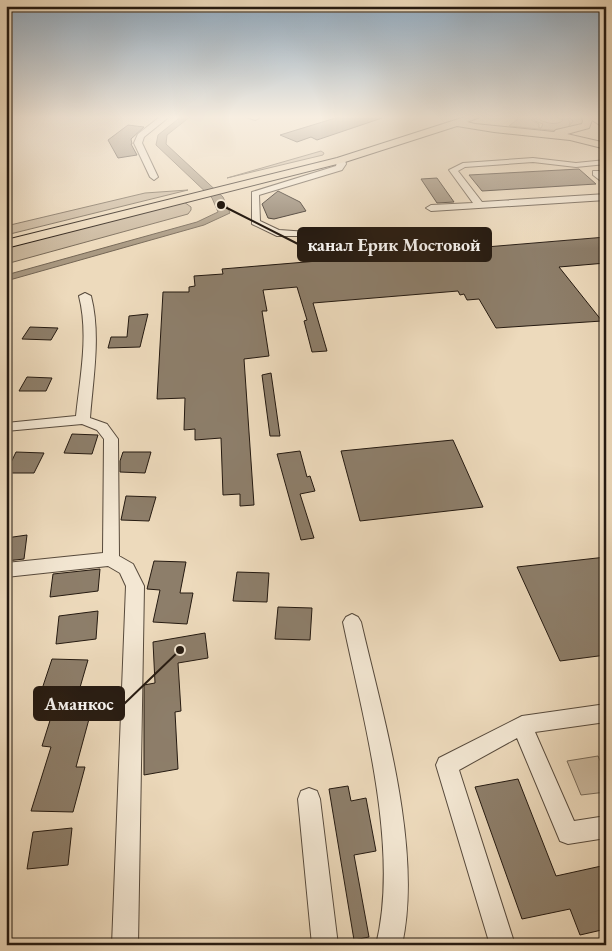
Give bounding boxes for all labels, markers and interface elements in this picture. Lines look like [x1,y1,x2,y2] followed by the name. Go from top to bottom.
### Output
[298,228,491,261] callout: канал Ерик Мостовой
[307,233,481,256] text: канал Ерик Мостовой
[34,687,124,720] callout: Аманкос
[43,692,114,715] text: Аманкос

